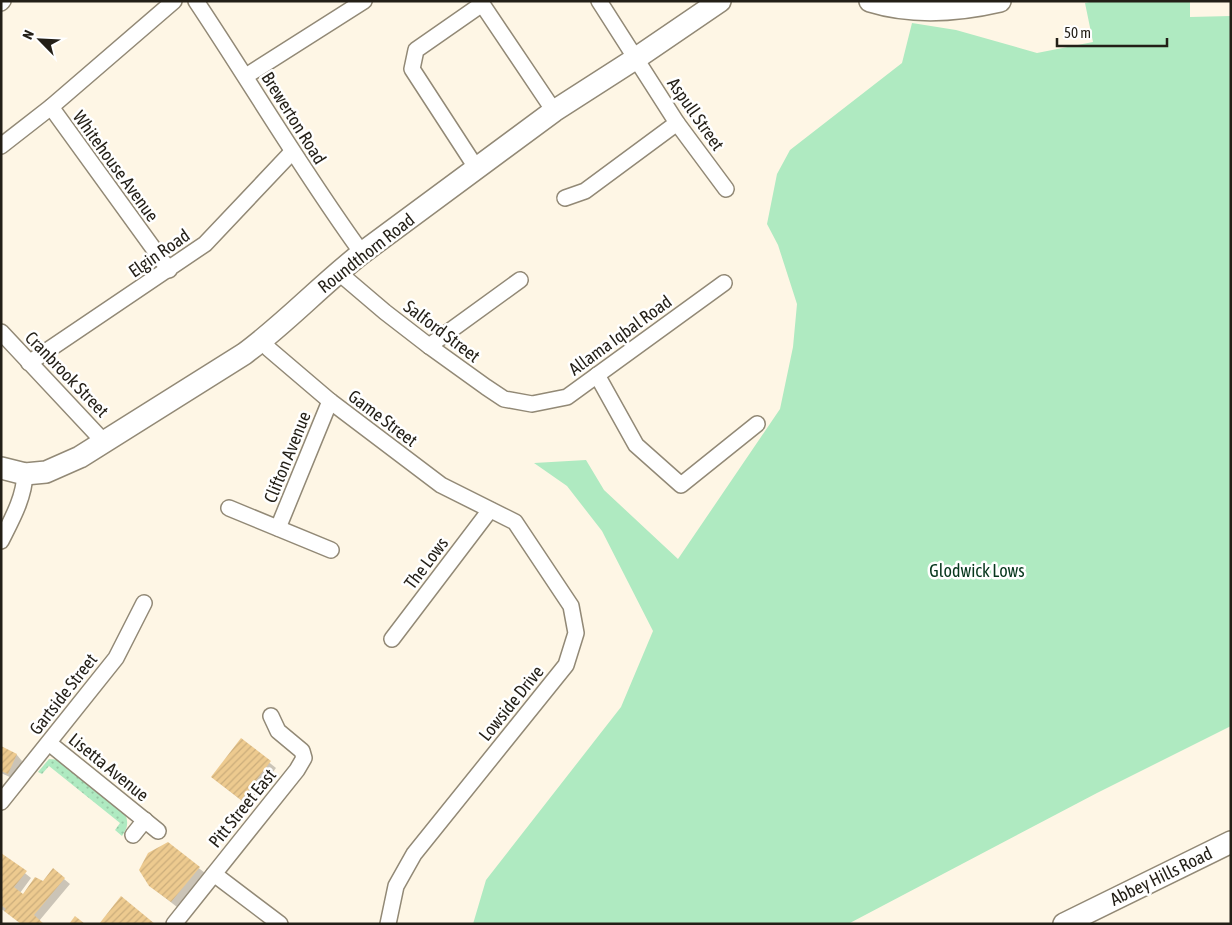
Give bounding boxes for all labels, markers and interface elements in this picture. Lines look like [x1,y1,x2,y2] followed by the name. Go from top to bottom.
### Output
[15,15,65,65] north arrow
[1057,15,1167,47] scale bar
[1064,24,1091,41] text: 50 m
[19,28,37,42] text: N
[257,68,331,168] street label: Brewerton Road
[663,74,729,154] street label: Aspull Street
[69,107,163,225] street label: Whitehouse Avenue
[314,209,418,297] street label: Roundthorn Road
[124,224,194,282] street label: Elgin Road
[564,291,676,379] street label: Allama Iqbal Road
[400,296,484,366] street label: Salford Street
[21,327,113,421] street label: Cranbrook Street
[344,385,422,451] street label: Game Street
[259,408,315,506] street label: Clifton Avenue
[400,533,452,593] street label: The Lows
[929,560,1025,581] park label: Glodwick Lows
[25,649,101,739] street label: Gartside Street
[474,661,548,745] street label: Lowside Drive
[65,728,153,806] street label: Lisetta Avenue
[204,764,280,852] street label: Pitt Street East
[1106,842,1216,910] street label: Abbey Hills Road

